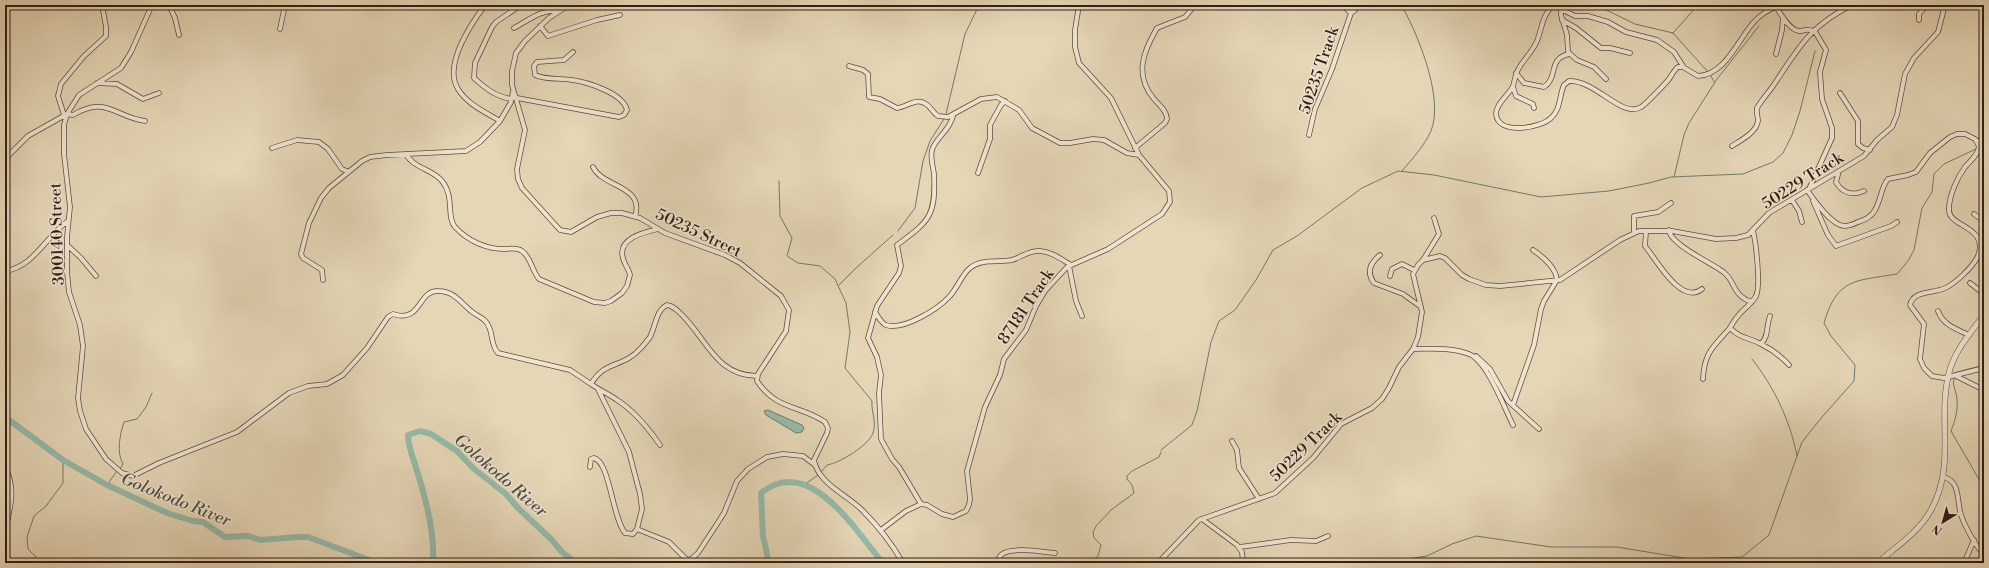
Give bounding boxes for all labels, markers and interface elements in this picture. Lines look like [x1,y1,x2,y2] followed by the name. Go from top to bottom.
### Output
[1295,22,1344,117] street label: 50235 Track
[1758,147,1848,214] street label: 50229 Track
[45,182,69,286] street label: 300140 Street
[652,204,745,262] street label: 50235 Street
[993,264,1059,348] street label: 87181 Track
[1266,406,1347,486] street label: 50229 Track
[449,429,552,523] water label: Golokodo River
[117,468,235,532] water label: Golokodo River
[1923,502,1963,542] north arrow
[1930,521,1945,537] text: N

